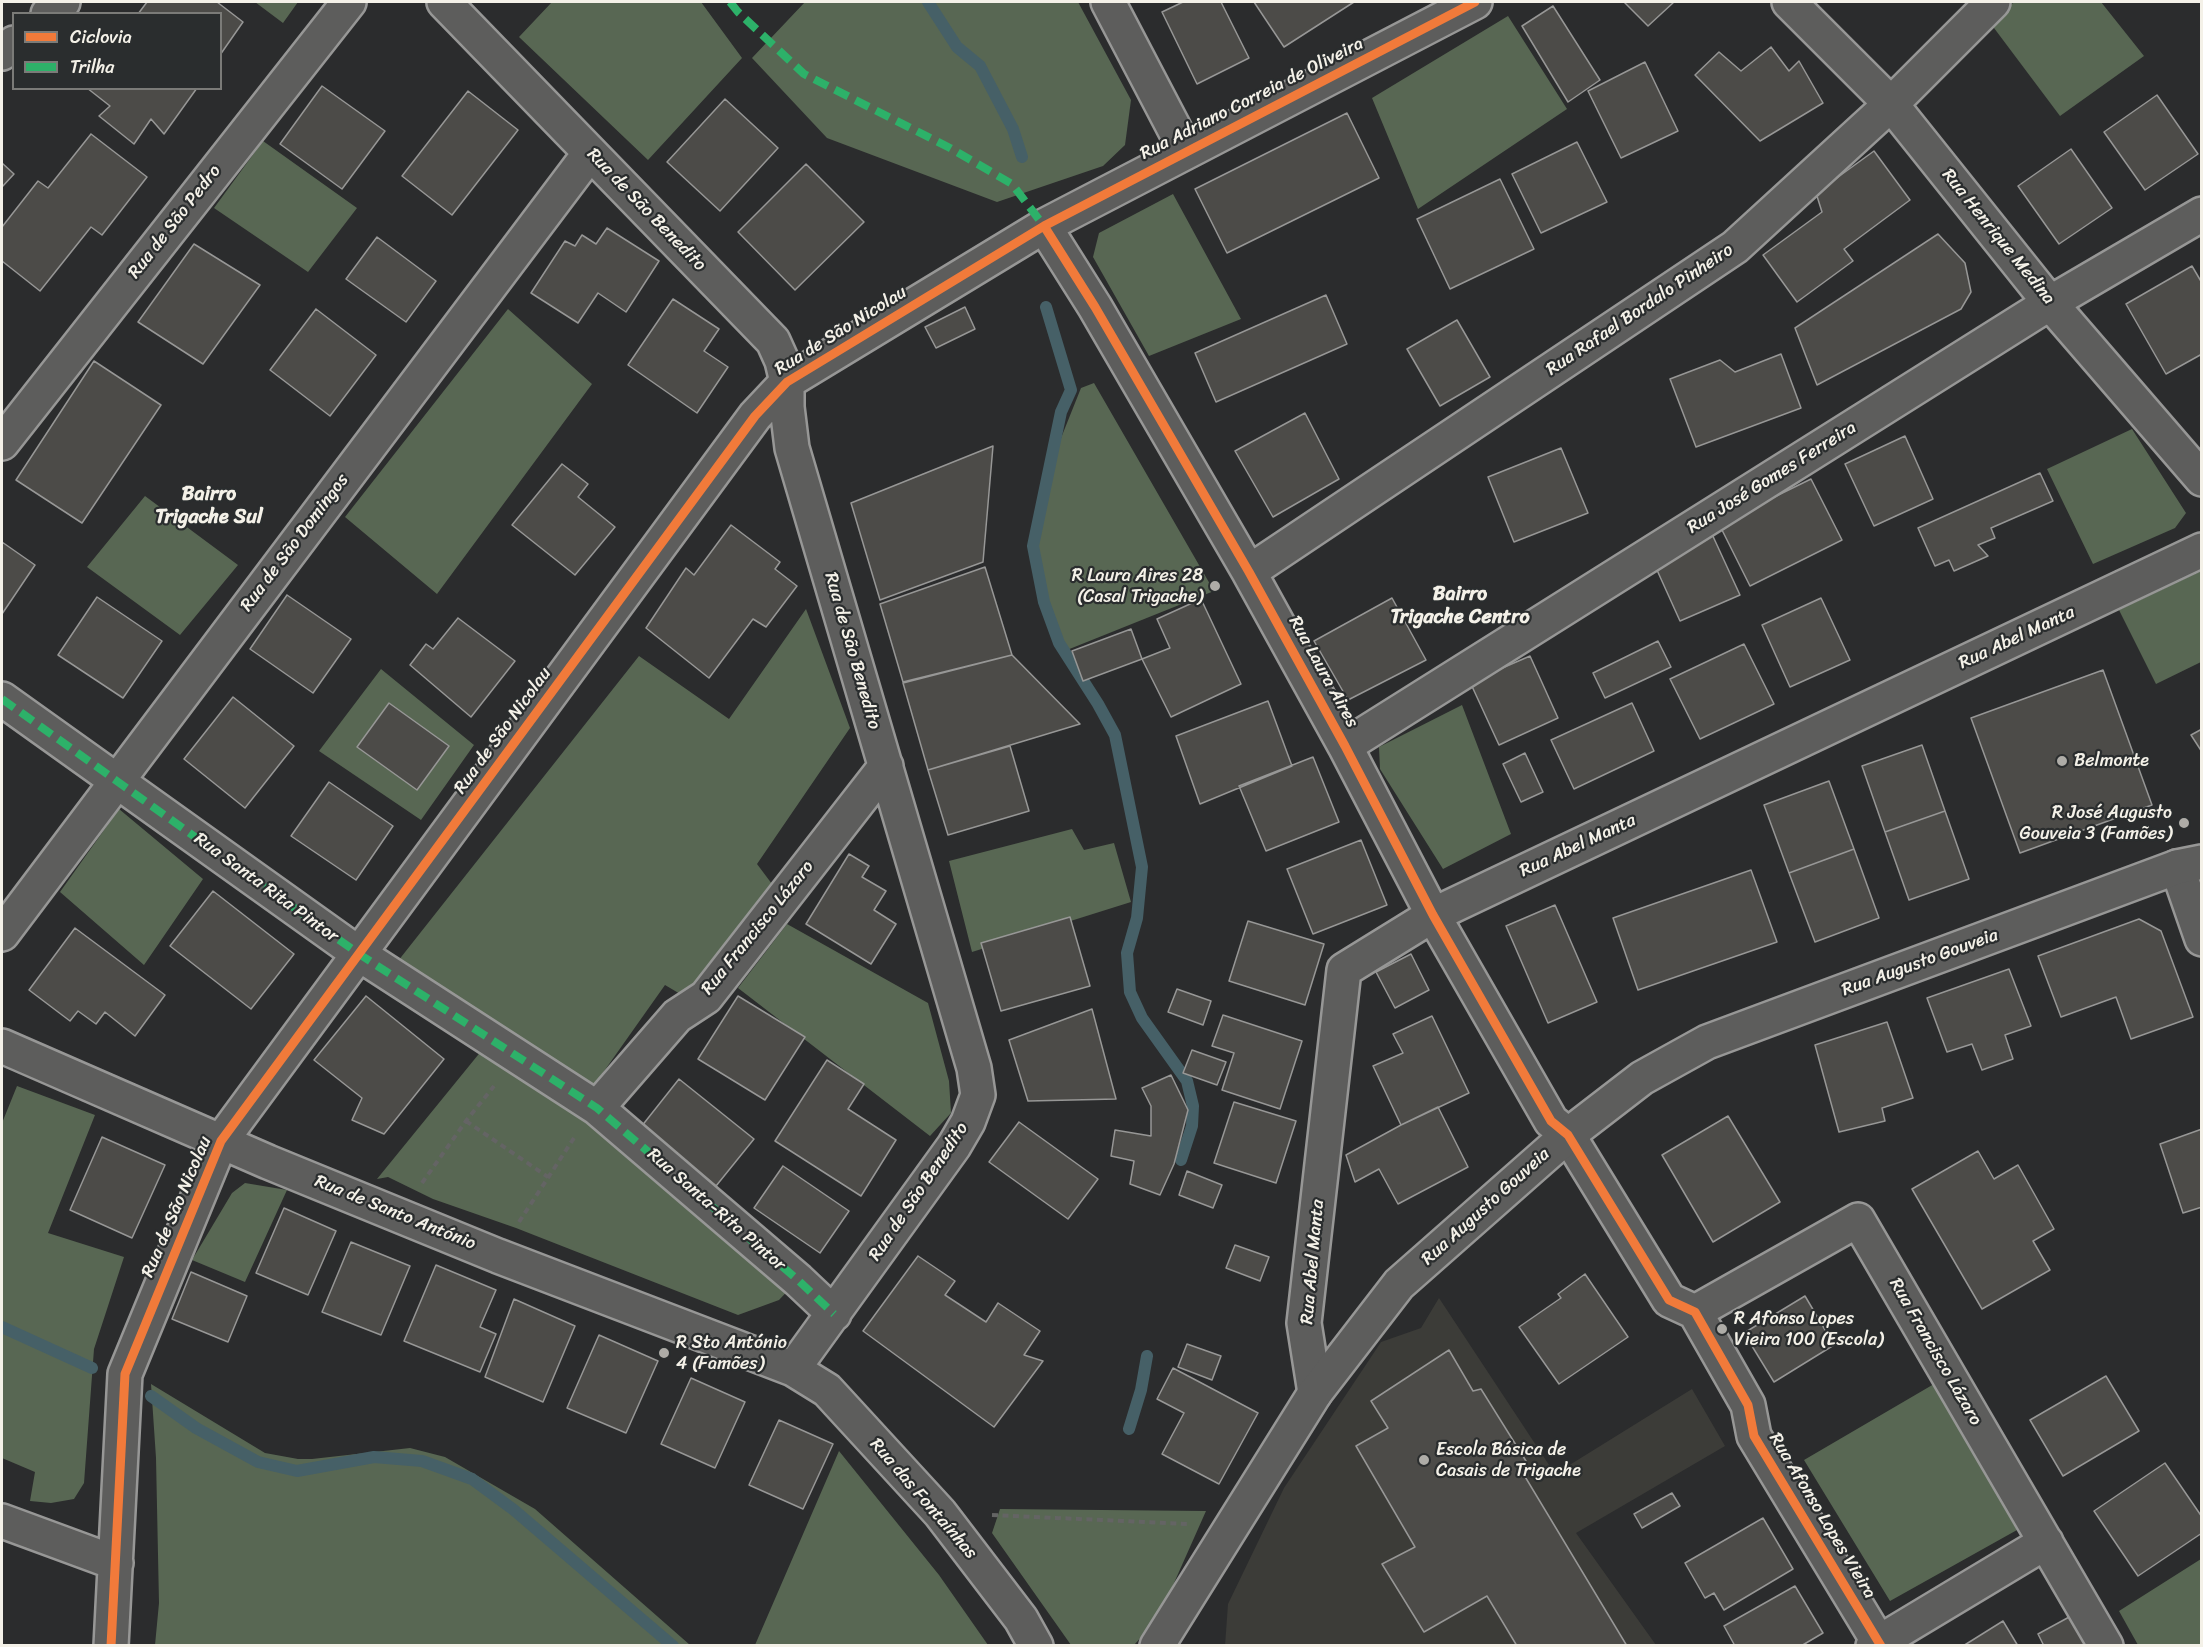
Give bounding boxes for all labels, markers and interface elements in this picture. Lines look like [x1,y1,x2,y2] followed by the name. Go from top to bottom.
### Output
[12,12,222,90] legend
[70,21,132,53] text: Ciclovia
[1137,33,1367,165] street label: Rua Adriano Correia de Oliveira
[70,51,114,83] text: Trilha
[582,144,710,276] street label: Rua de São Benedito
[124,161,226,283] street label: Rua de São Pedro
[1937,165,2059,309] street label: Rua Henrique Medina
[1542,239,1738,381] street label: Rua Rafael Bordalo Pinheiro
[771,282,911,380] street label: Rua de São Nicolau
[1684,417,1860,539] street label: Rua José Gomes Ferreira
[236,470,354,616] street label: Rua de São Domingos
[155,483,263,530] district label: Bairro Trigache Sul
[1072,565,1203,608] place label: R Laura Aires 28 (Casal Trigache)
[819,570,885,732] street label: Rua de São Benedito
[1208,579,1222,593] marker: R Laura Aires 28 (Casal Trigache)
[1390,583,1530,630] district label: Bairro Trigache Centro
[1956,602,2078,674] street label: Rua Abel Manta
[1283,613,1363,731] street label: Rua Laura Aires
[450,663,556,799] street label: Rua de São Nicolau
[2074,750,2149,772] place label: Belmonte
[2055,754,2069,768] marker: Belmonte
[2020,802,2172,844] place label: R José Augusto Gouveia 3 (Famões)
[1517,810,1639,882] street label: Rua Abel Manta
[2177,816,2191,830] marker: R José Augusto Gouveia 3 (Famões)
[190,828,342,948] street label: Rua Santa Rita Pintor
[697,857,819,999] street label: Rua Francisco Lázaro
[1839,925,2001,1001] street label: Rua Augusto Gouveia
[865,1119,973,1265] street label: Rua de São Benedito
[138,1133,216,1281] street label: Rua de São Nicolau
[642,1144,790,1276] street label: Rua Santa-Rita Pintor
[1418,1144,1554,1270] street label: Rua Augusto Gouveia
[311,1171,479,1255] street label: Rua de Santo António
[1297,1199,1329,1325] street label: Rua Abel Manta
[1884,1275,1986,1429] street label: Rua Francisco Lázaro
[1734,1308,1883,1350] place label: R Afonso Lopes Vieira 100 (Escola)
[1715,1322,1729,1336] marker: R Afonso Lopes Vieira 100 (Escola)
[676,1332,787,1374] place label: R Sto António 4 (Famões)
[657,1346,671,1360] marker: R Sto António 4 (Famões)
[1764,1429,1880,1603] street label: Rua Afonso Lopes Vieira
[865,1434,981,1564] street label: Rua das Fontaínhas
[1436,1439,1581,1482] place label: Escola Básica de Casais de Trigache
[1417,1453,1431,1467] marker: Escola Básica de Casais de Trigache

